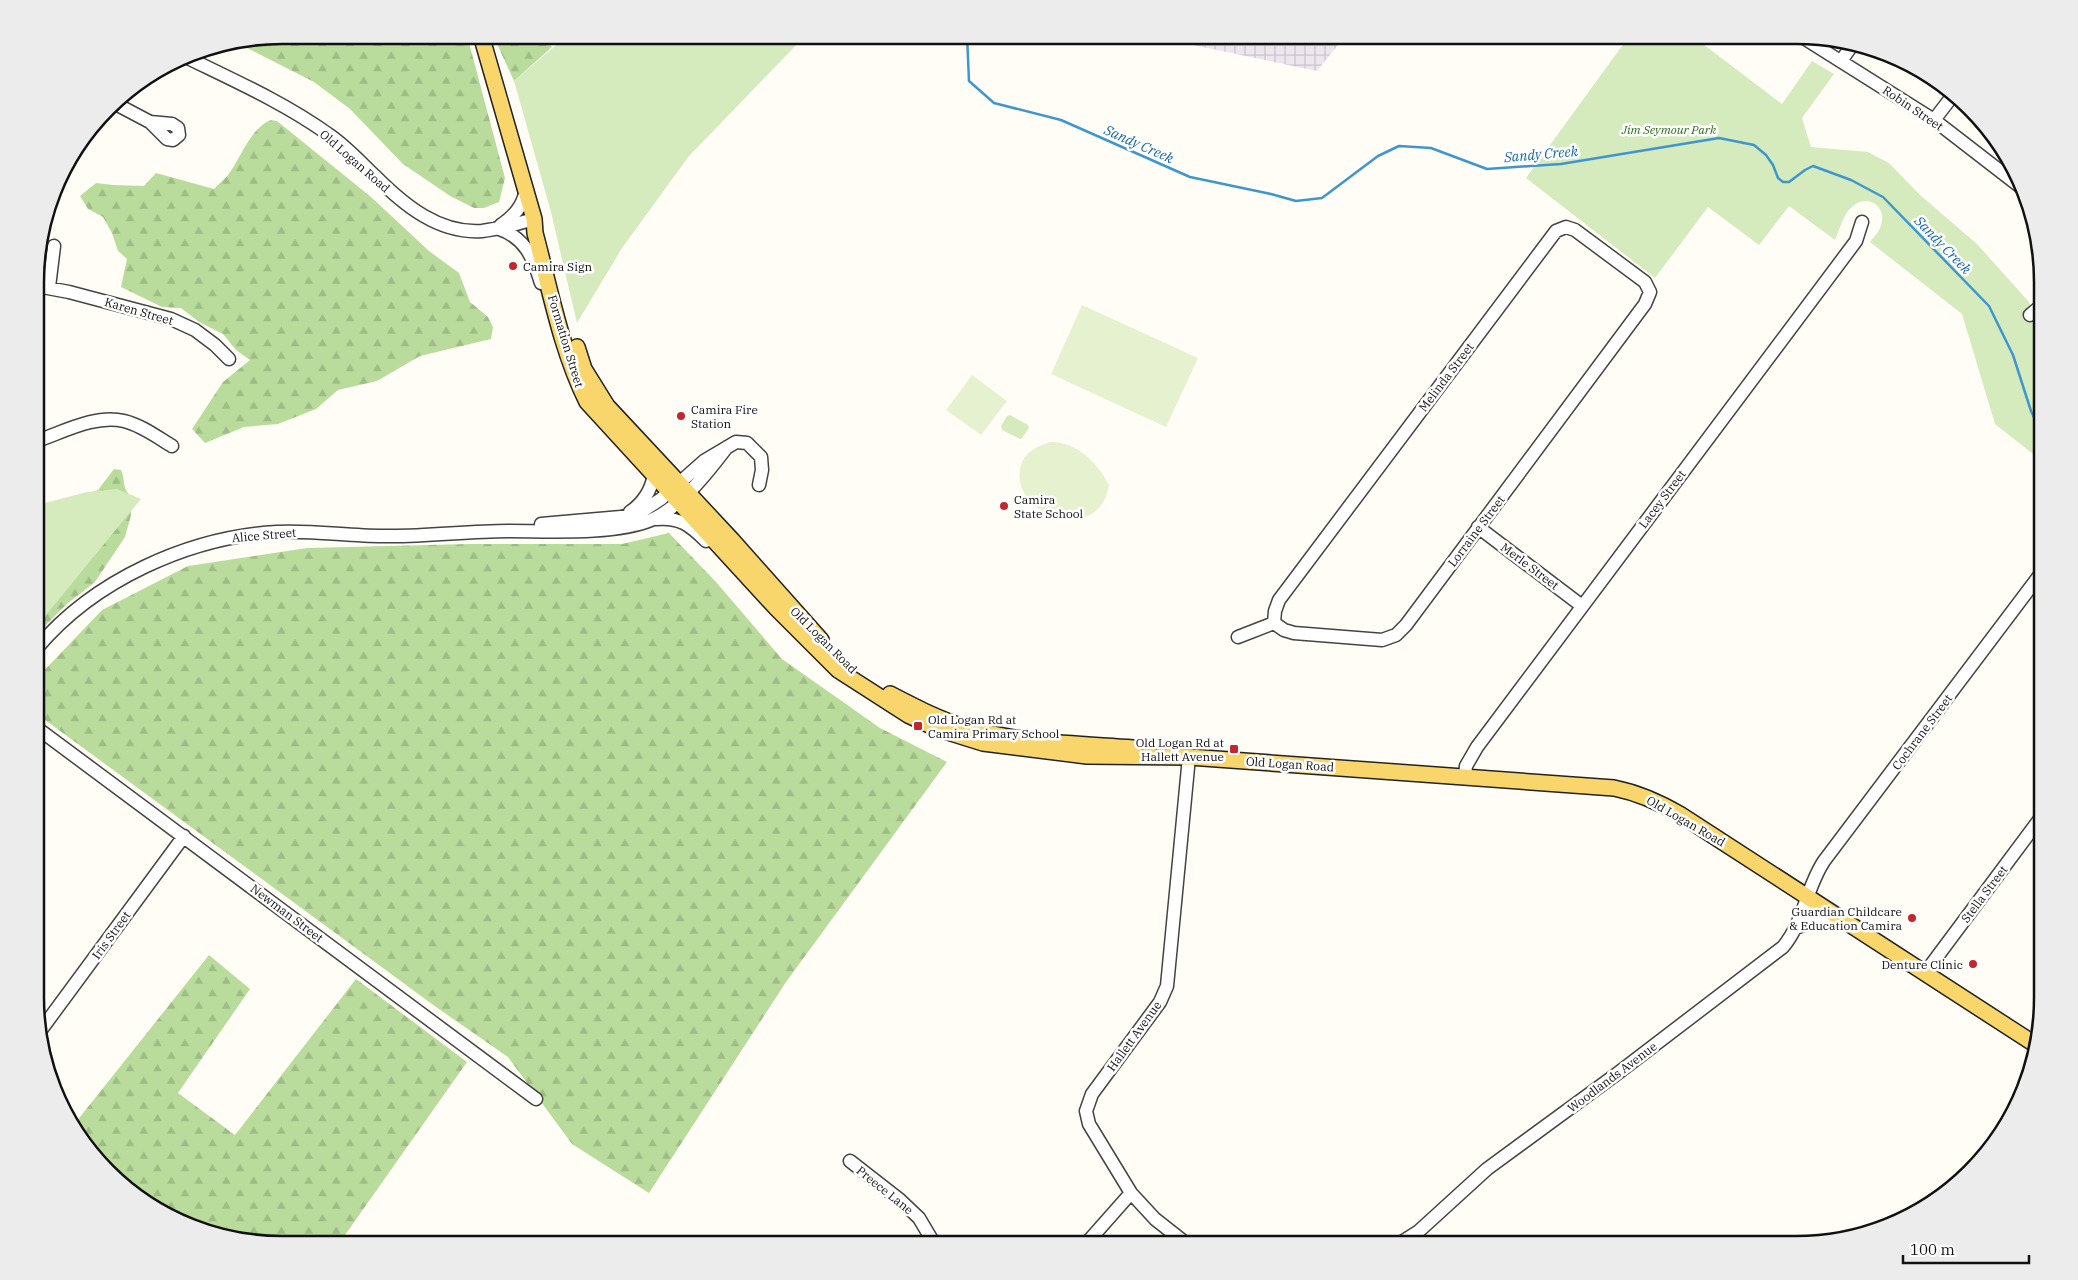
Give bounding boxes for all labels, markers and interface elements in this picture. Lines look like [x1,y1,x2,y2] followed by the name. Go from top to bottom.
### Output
[1880,82,1946,134] street label: Robin Street
[1101,120,1177,168] water label: Sandy Creek
[1621,122,1717,137] park label: Jim Seymour Park
[317,126,393,196] street label: Old Logan Road
[1502,142,1579,166] water label: Sandy Creek
[1910,211,1976,278] water label: Sandy Creek
[523,259,592,274] place label: Camira Sign
[507,260,519,272] marker: Camira Sign
[545,293,587,389] street label: Formation Street
[103,294,175,328] street label: Karen Street
[1415,340,1477,414] street label: Melinda Street
[691,402,758,431] place label: Camira Fire Station
[675,410,687,422] marker: Camira Fire Station
[1635,467,1689,531] street label: Lacey Street
[1014,492,1084,521] place label: Camira State School
[1444,492,1508,570] street label: Lorraine Street
[998,500,1010,512] marker: Camira State School
[231,525,297,545] street label: Alice Street
[1498,539,1562,593] street label: Merle Street
[787,603,861,677] street label: Old Logan Road
[1889,691,1955,773] street label: Cochrane Street
[928,712,1060,741] place label: Old Logan Rd at Camira Primary School
[912,720,924,732] marker: Old Logan Rd at Camira Primary School
[1136,735,1224,764] place label: Old Logan Rd at Hallett Avenue
[1228,743,1240,755] marker: Old Logan Rd at Hallett Avenue
[1245,753,1335,775] street label: Old Logan Road
[1644,792,1728,850] street label: Old Logan Road
[1958,862,2010,926] street label: Stella Street
[248,881,326,945] street label: Newman Street
[1789,904,1902,933] place label: Guardian Childcare & Education Camira
[89,908,133,962] street label: Iris Street
[1906,912,1918,924] marker: Guardian Childcare & Education Camira
[1881,957,1963,972] place label: Denture Clinic
[1967,958,1979,970] marker: Denture Clinic
[1104,998,1164,1074] street label: Hallett Avenue
[1564,1038,1660,1116] street label: Woodlands Avenue
[854,1163,916,1217] street label: Preece Lane
[1903,1232,2029,1264] scale bar
[1910,1240,1955,1259] text: 100 m

